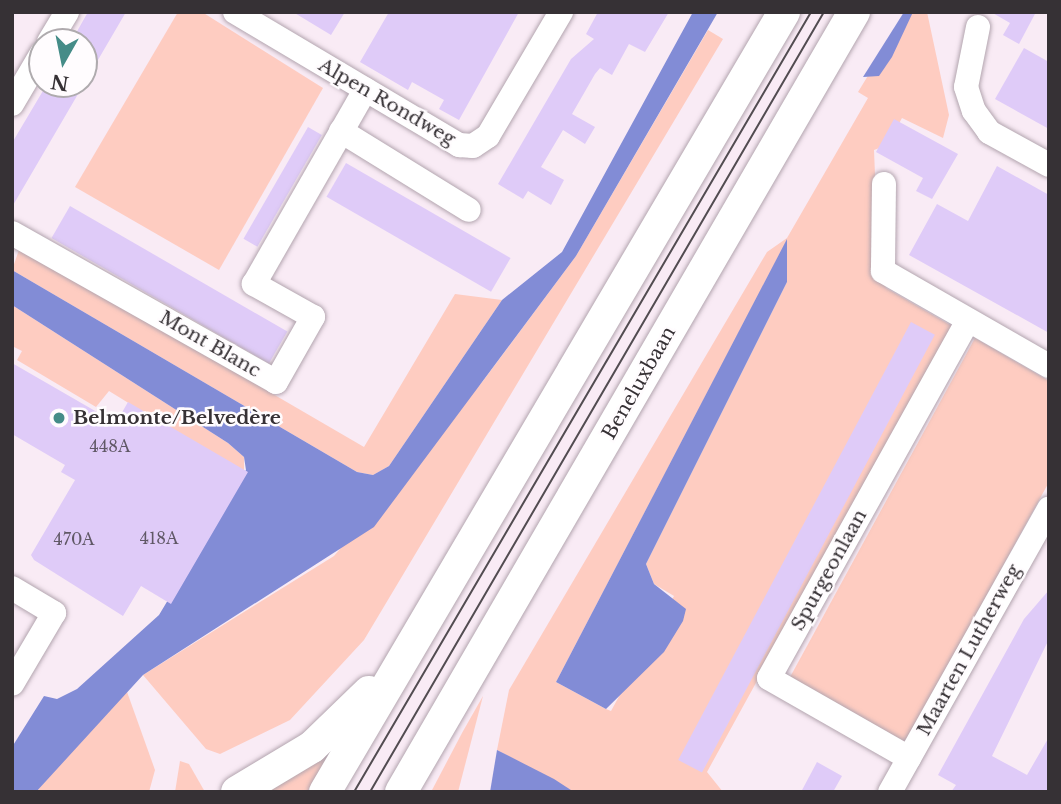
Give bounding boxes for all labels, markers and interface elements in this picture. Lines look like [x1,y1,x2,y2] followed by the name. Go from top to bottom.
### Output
[28,28,98,98] north arrow
[314,54,460,150] street label: Alpen Rondweg
[49,70,71,95] text: N
[155,306,265,382] street label: Mont Blanc
[598,323,680,443] street label: Beneluxbaan
[73,407,281,429] place label: Belmonte/Belvedère
[51,410,67,426] marker: Belmonte/Belvedère
[90,436,130,456] house number: 448A
[786,505,872,635] street label: Spurgeonlaan
[140,528,178,548] house number: 418A
[54,529,94,549] house number: 470A
[912,560,1026,740] street label: Maarten Lutherweg

